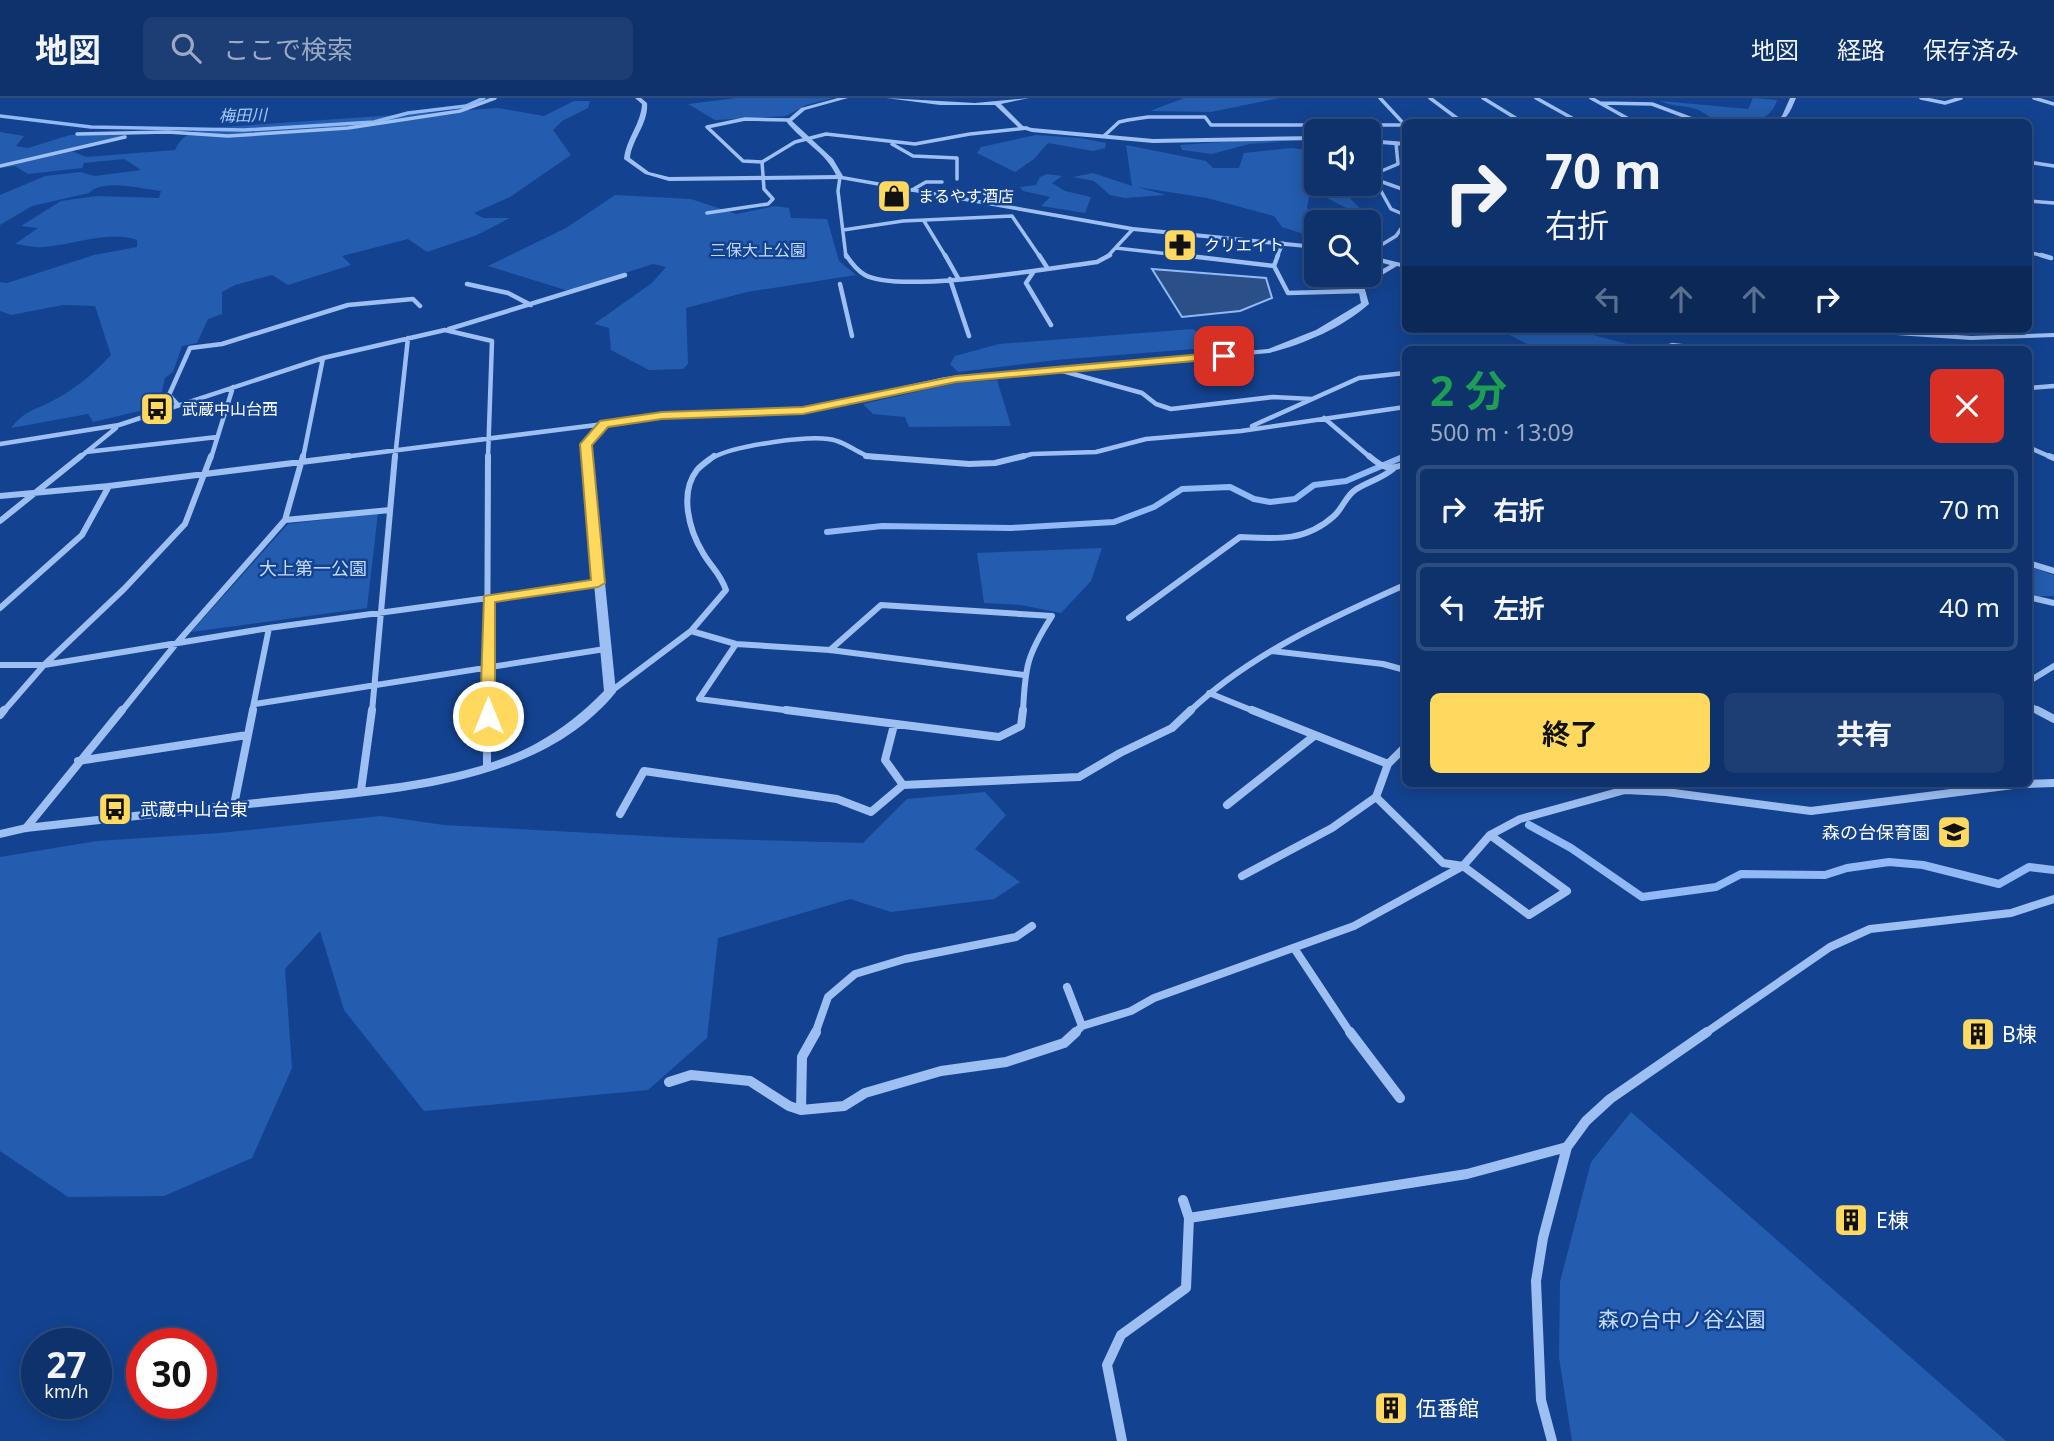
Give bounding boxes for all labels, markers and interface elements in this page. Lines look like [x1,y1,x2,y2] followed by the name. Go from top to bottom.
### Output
[143,17,633,80] search box
[35,27,101,72] text: 地図
[167,29,205,67] icon: search
[223,31,353,67] text: ここで検索
[1751,33,1799,66] text: 地図
[1837,33,1885,66] text: 経路
[1923,33,2019,66] text: 保存済み
[219,104,269,126] water label: 梅田川
[1304,119,1381,287] map controls
[1304,119,1381,196] button: sound
[1545,137,1662,203] text: 70 m
[1430,147,1521,238] icon: right
[875,177,913,215] shop icon: まるやす酒店
[918,185,1014,207] place label: まるやす酒店
[1545,203,1609,246] text: 右折
[1304,210,1381,287] button: search
[1161,226,1199,264] pharmacy icon: クリエイト
[1204,234,1284,256] place label: クリエイト
[710,239,806,261] park label: 三保大上公園
[1589,280,1627,318] icon: left
[1662,280,1700,318] icon: ahead
[1735,280,1773,318] icon: ahead
[1808,280,1846,318] icon: right
[1194,326,1254,386] pin
[1205,337,1243,375] icon: arrive
[1430,361,1507,418] text: 2 分
[1930,369,2004,443] button: close
[138,390,176,428] bus stop icon: 武蔵中山台西
[182,398,278,420] place label: 武蔵中山台西
[1430,416,1574,448] text: 500 m · 13:09
[1434,490,1472,528] icon: right
[1939,491,2000,527] text: 70 m
[1493,492,1545,528] text: 右折
[259,556,367,580] park label: 大上第一公園
[1434,588,1472,626] icon: left
[1939,589,2000,625] text: 40 m
[1493,590,1545,626] text: 左折
[451,679,525,753] position arrow
[1430,693,1710,773] button: 終了
[1724,693,2004,773] button: 共有
[96,790,134,828] bus stop icon: 武蔵中山台東
[140,797,248,821] place label: 武蔵中山台東
[1935,813,1973,851] school or university icon: 森の台保育園
[1822,820,1930,844] place label: 森の台保育園
[1959,1015,1997,1053] building icon: B棟
[2002,1020,2037,1048] place label: B棟
[1832,1201,1870,1239] building icon: E棟
[1876,1206,1909,1234] place label: E棟
[1598,1305,1766,1333] park label: 森の台中ノ谷公園
[126,1328,217,1419] speed limit sign: 30
[46,1341,87,1388] text: 27
[44,1379,89,1403] text: km/h
[1372,1389,1410,1427] building icon: 伍番館
[1416,1394,1479,1422] place label: 伍番館

